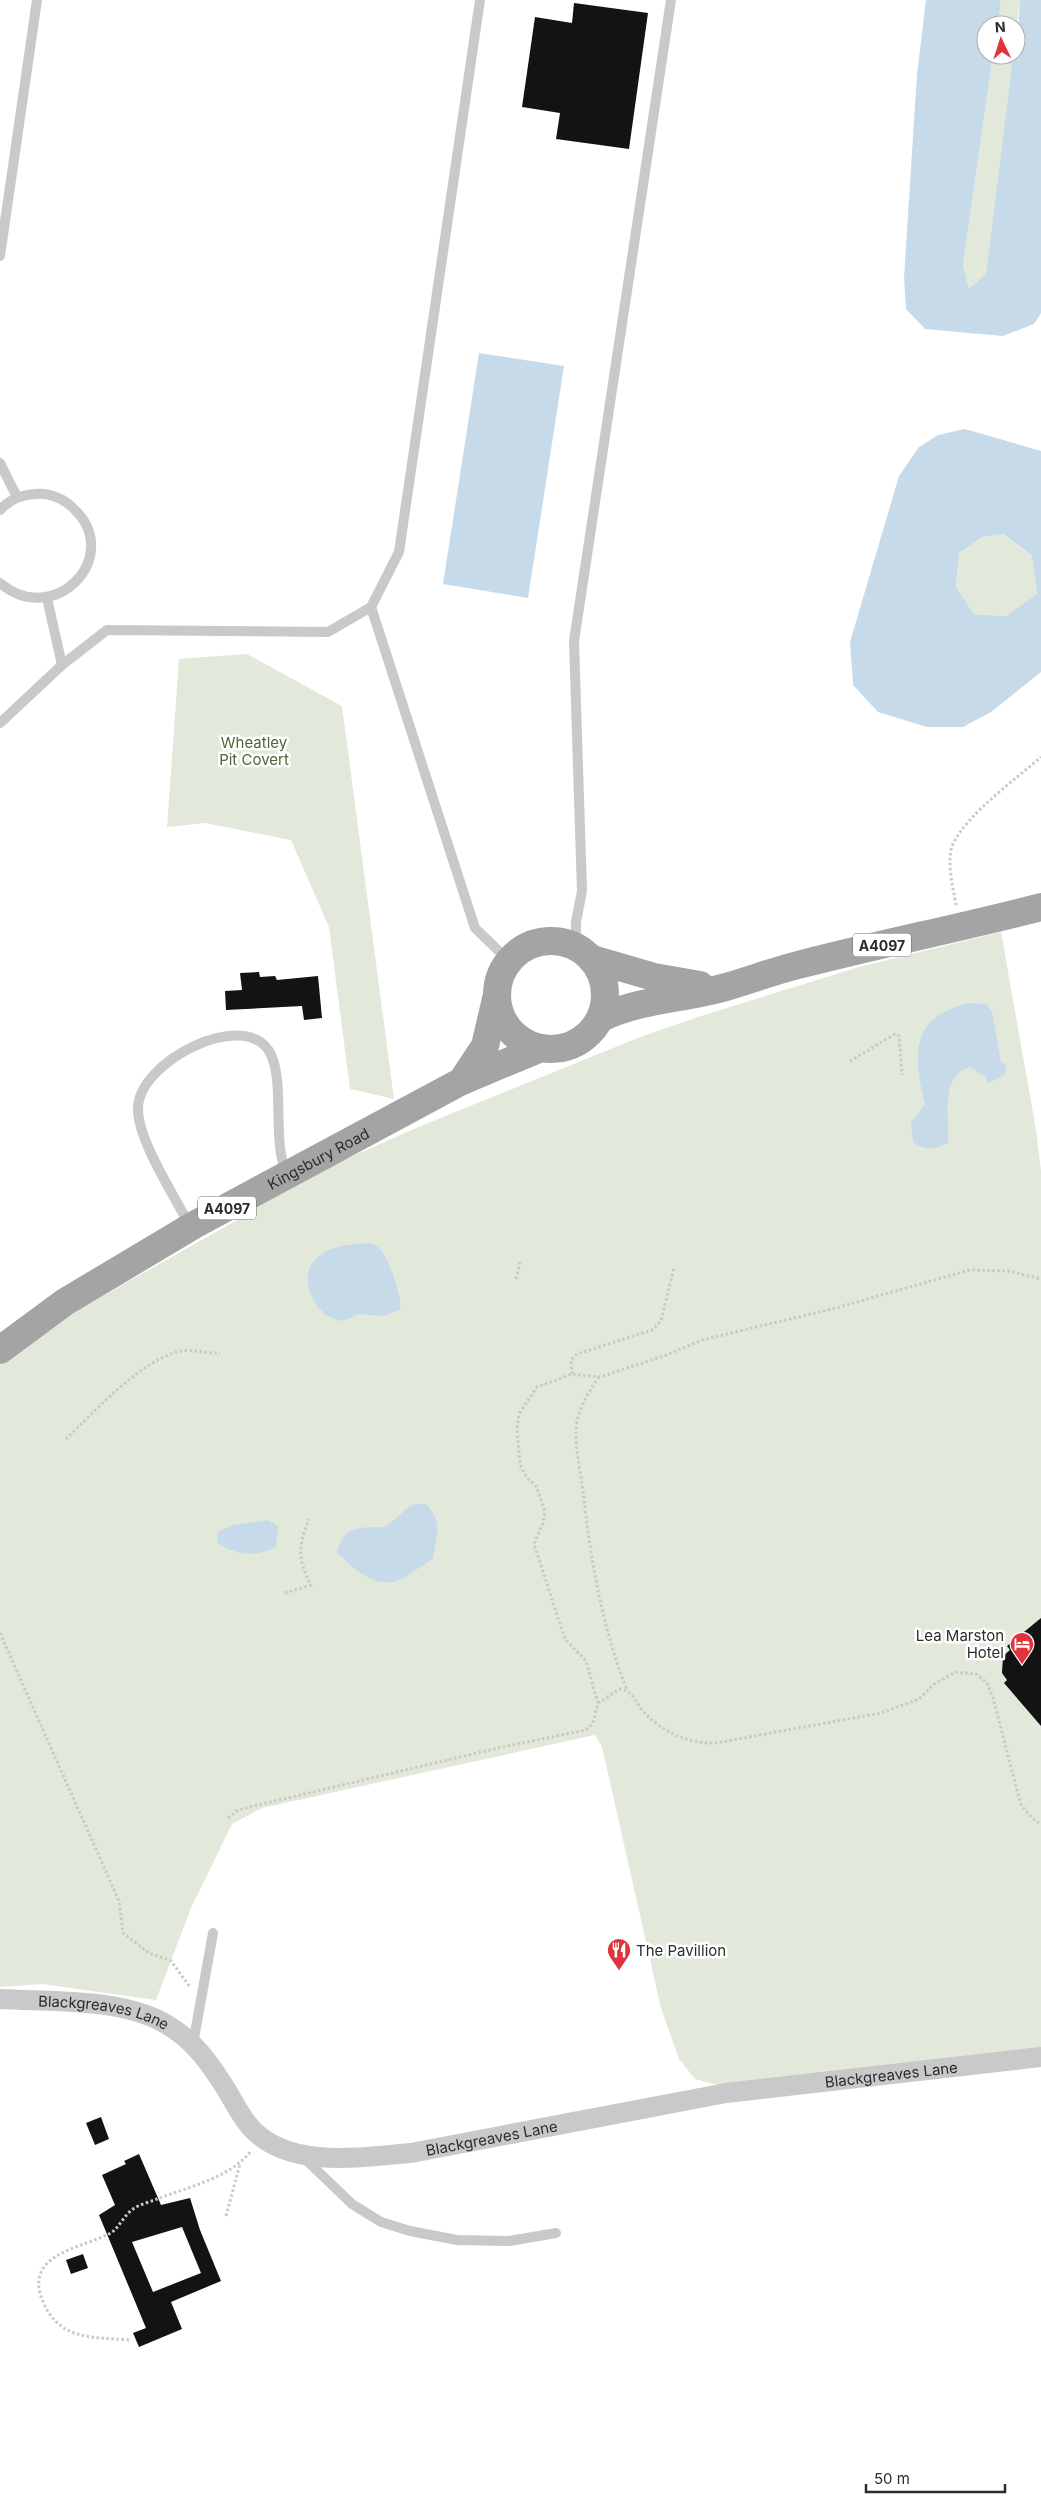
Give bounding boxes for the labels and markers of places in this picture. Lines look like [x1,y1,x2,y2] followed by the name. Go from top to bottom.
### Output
[916,1626,1004,1662] place label: Lea Marston Hotel
[1009,1631,1035,1665] hotel icon: Lea Marston Hotel
[606,1937,632,1971] restaurant icon: The Pavillion
[636,1941,726,1960] place label: The Pavillion

